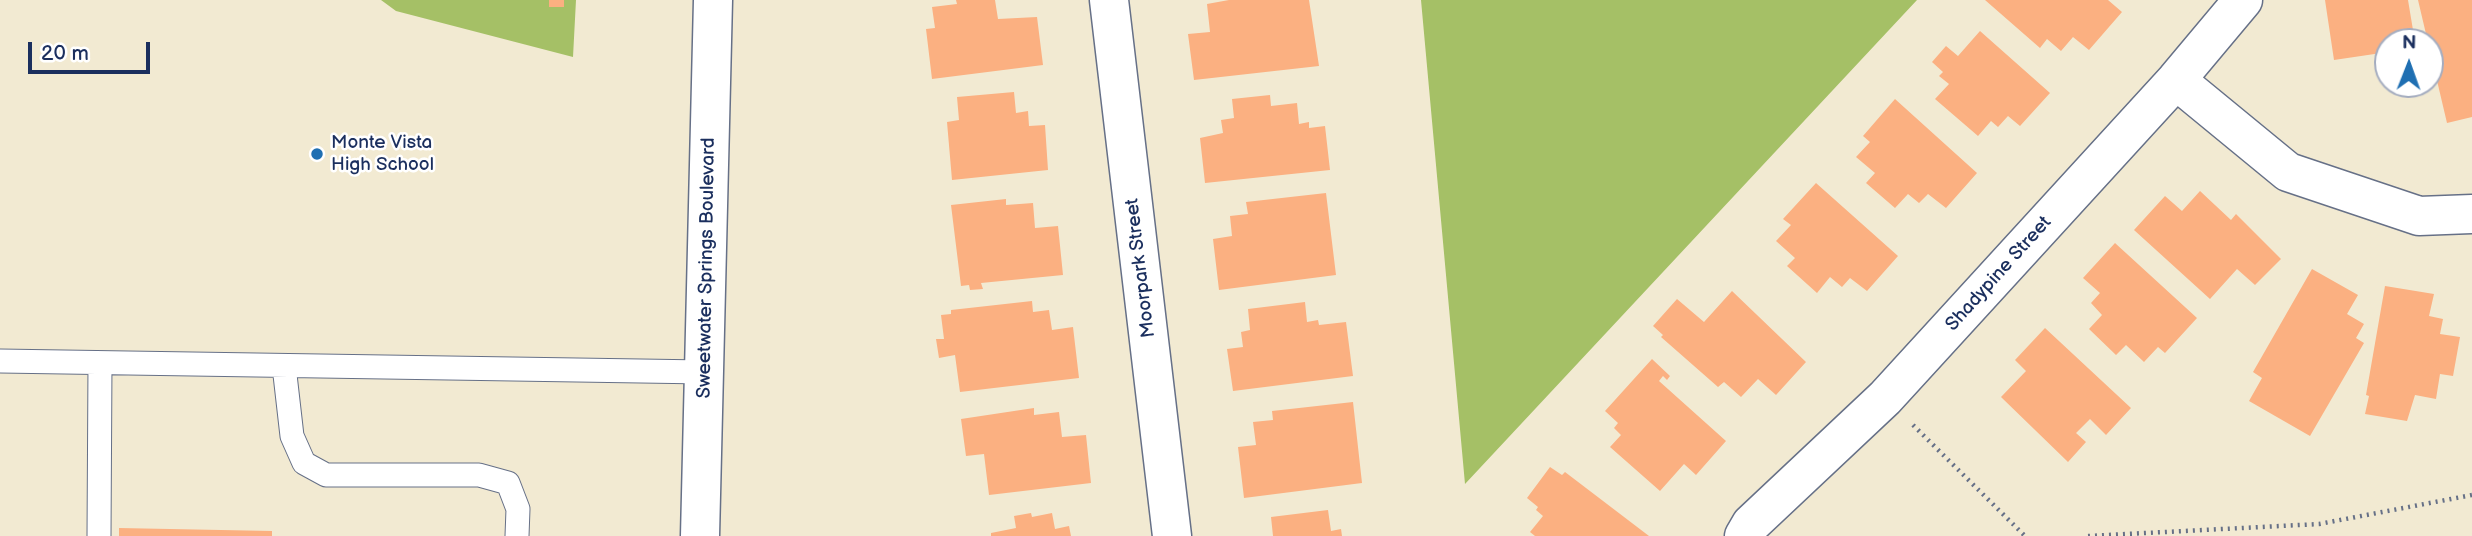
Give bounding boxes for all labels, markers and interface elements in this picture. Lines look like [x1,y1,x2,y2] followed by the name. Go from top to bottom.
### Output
[32,28,154,72] scale bar
[2374,28,2444,98] north arrow
[2402,32,2417,55] text: N
[41,41,89,66] text: 20 m
[331,132,434,176] place label: Monte Vista High School
[693,137,721,399] street label: Sweetwater Springs Boulevard
[309,146,325,162] marker: Monte Vista High School
[1121,197,1161,339] street label: Moorpark Street
[1941,212,2057,336] street label: Shadypine Street

